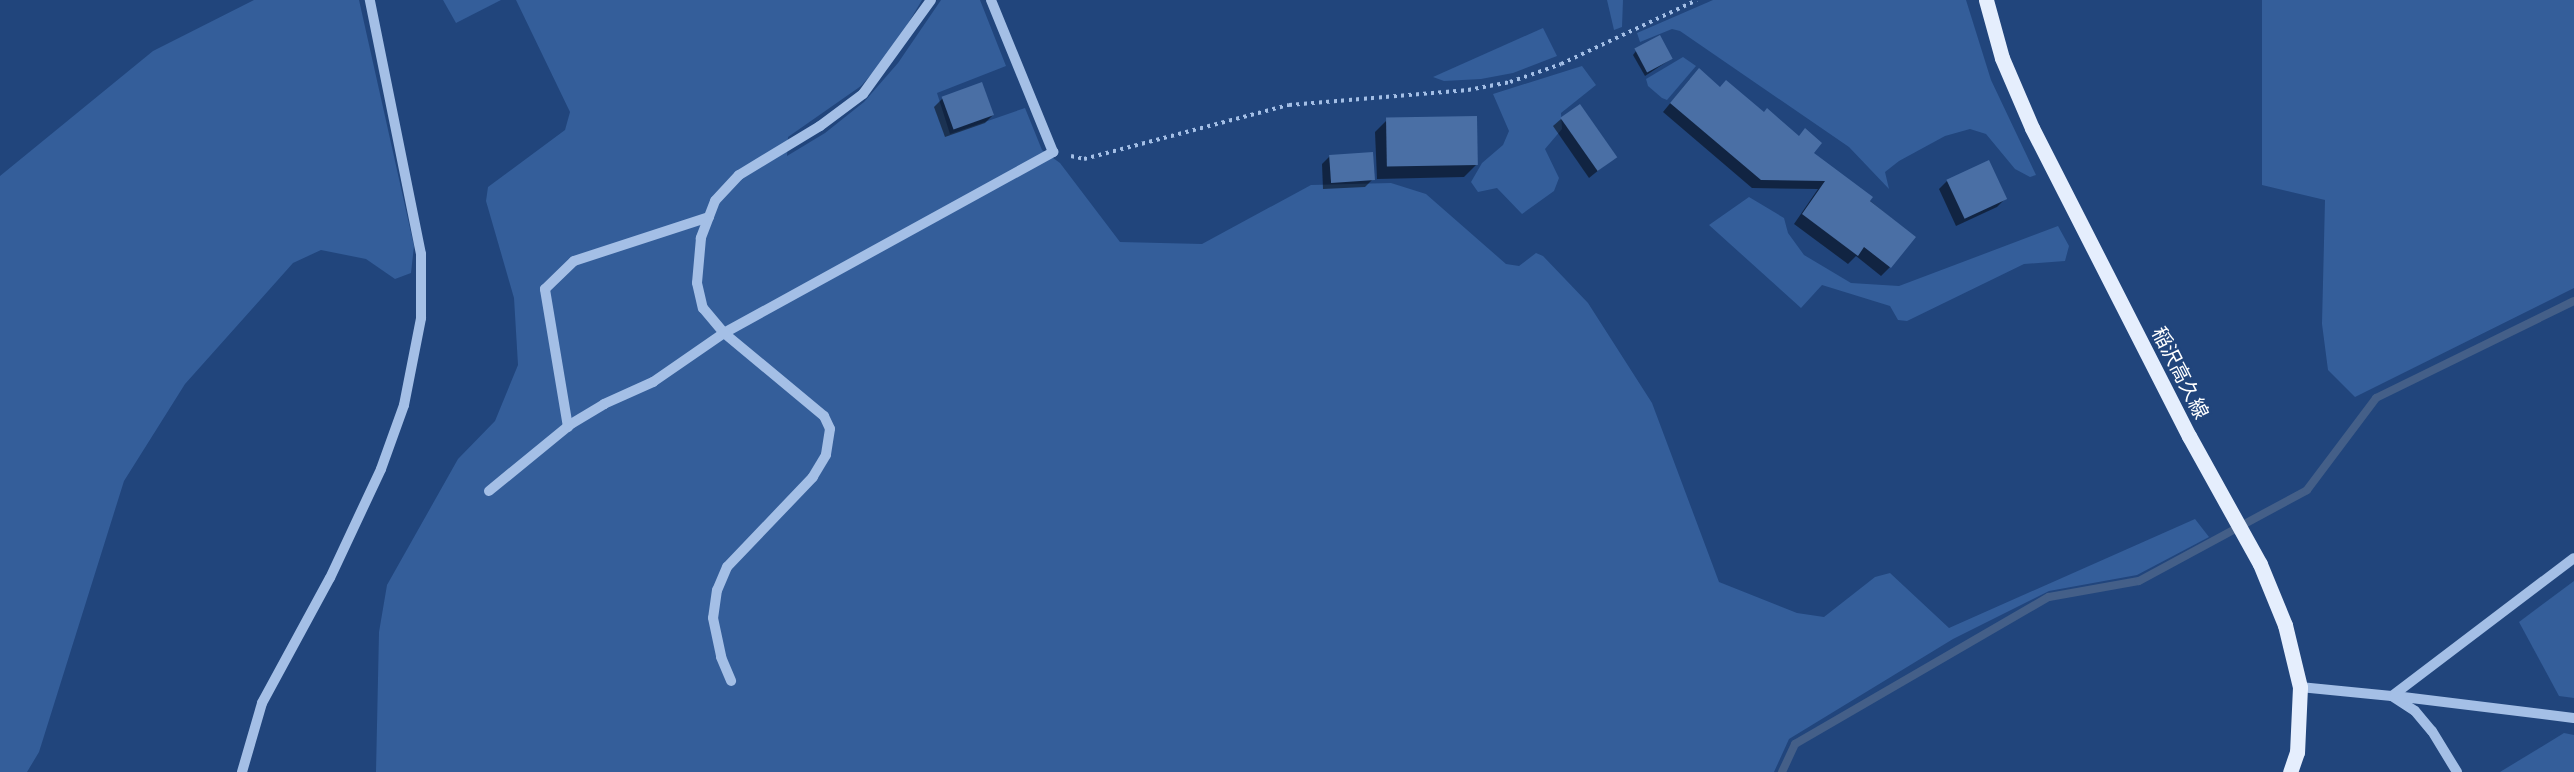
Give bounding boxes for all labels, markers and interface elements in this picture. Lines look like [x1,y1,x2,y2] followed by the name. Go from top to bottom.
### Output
[2147,323,2213,423] street label: 稲沢高久線

